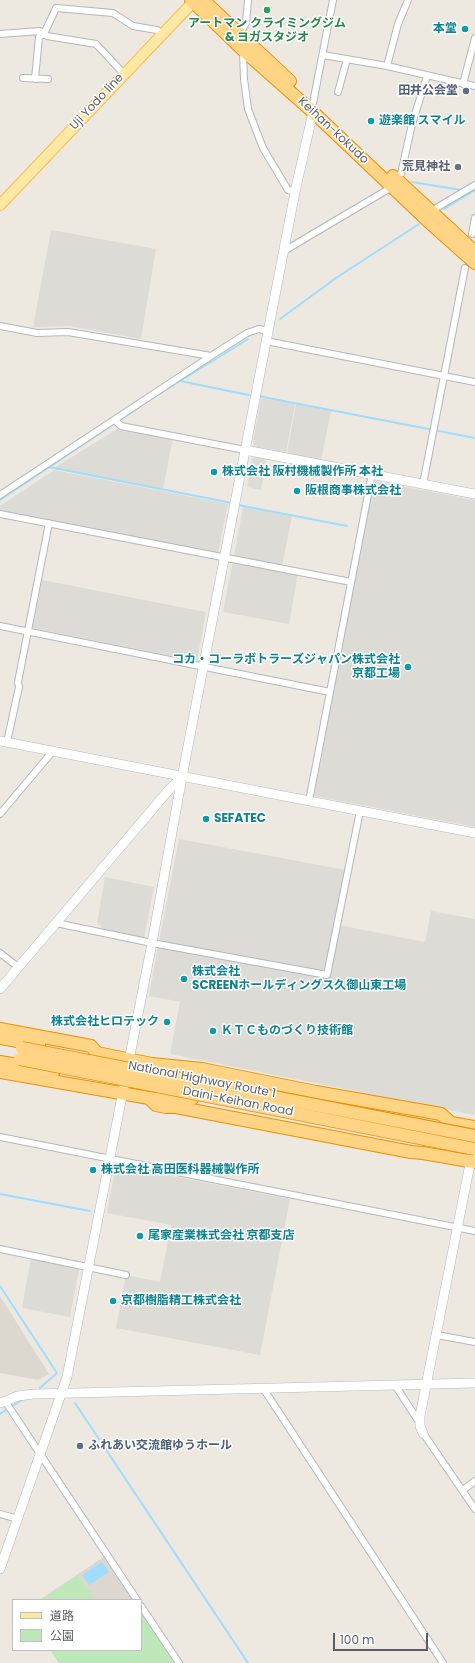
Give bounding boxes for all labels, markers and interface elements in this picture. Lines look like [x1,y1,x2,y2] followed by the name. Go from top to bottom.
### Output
[262,5,272,15] marker: アートマン クライミングジム & ヨガスタジオ
[188,17,346,45] place label: アートマン クライミングジム & ヨガスタジオ
[433,22,457,36] place label: 本堂
[460,24,470,34] marker: 本堂
[67,71,127,133] street label: Uji Yodo line
[398,84,458,98] place label: 田井公会堂
[461,86,471,96] marker: 田井公会堂
[295,95,371,167] street label: Keihan-kokudo
[379,114,466,128] place label: 遊楽館 スマイル
[366,116,376,126] marker: 遊楽館 スマイル
[402,160,450,174] place label: 荒見神社
[453,162,463,172] marker: 荒見神社
[222,465,383,479] place label: 株式会社 阪村機械製作所 本社
[209,467,219,477] marker: 株式会社 阪村機械製作所 本社
[305,484,401,498] place label: 阪根商事株式会社
[292,486,302,496] marker: 阪根商事株式会社
[172,653,400,681] place label: コカ・コーラボトラーズジャパン株式会社 京都工場
[403,662,413,672] marker: コカ・コーラボトラーズジャパン株式会社 京都工場
[214,812,266,826] place label: SEFATEC
[201,814,211,824] marker: SEFATEC
[192,965,406,993] place label: 株式会社 SCREENホールディングス久御山東工場
[179,974,189,984] marker: 株式会社 SCREENホールディングス久御山東工場
[51,1015,159,1029] place label: 株式会社ヒロテック
[162,1017,172,1027] marker: 株式会社ヒロテック
[221,1024,353,1038] place label: ＫＴＣものづくり技術館
[208,1026,218,1036] marker: ＫＴＣものづくり技術館
[127,1059,277,1101] street label: National Highway Route 1
[182,1084,294,1120] street label: Daini-Keihan Road
[101,1163,260,1177] place label: 株式会社 高田医科器械製作所
[88,1165,98,1175] marker: 株式会社 高田医科器械製作所
[148,1229,295,1243] place label: 尾家産業株式会社 京都支店
[135,1231,145,1241] marker: 尾家産業株式会社 京都支店
[121,1294,241,1308] place label: 京都樹脂精工株式会社
[108,1296,118,1306] marker: 京都樹脂精工株式会社
[88,1439,232,1453] place label: ふれあい交流館ゆうホール
[75,1441,85,1451] marker: ふれあい交流館ゆうホール
[12,1599,142,1651] legend
[50,1607,74,1624] text: 道路
[335,1625,430,1651] scale bar
[50,1627,74,1644] text: 公園
[340,1631,374,1648] text: 100 m

